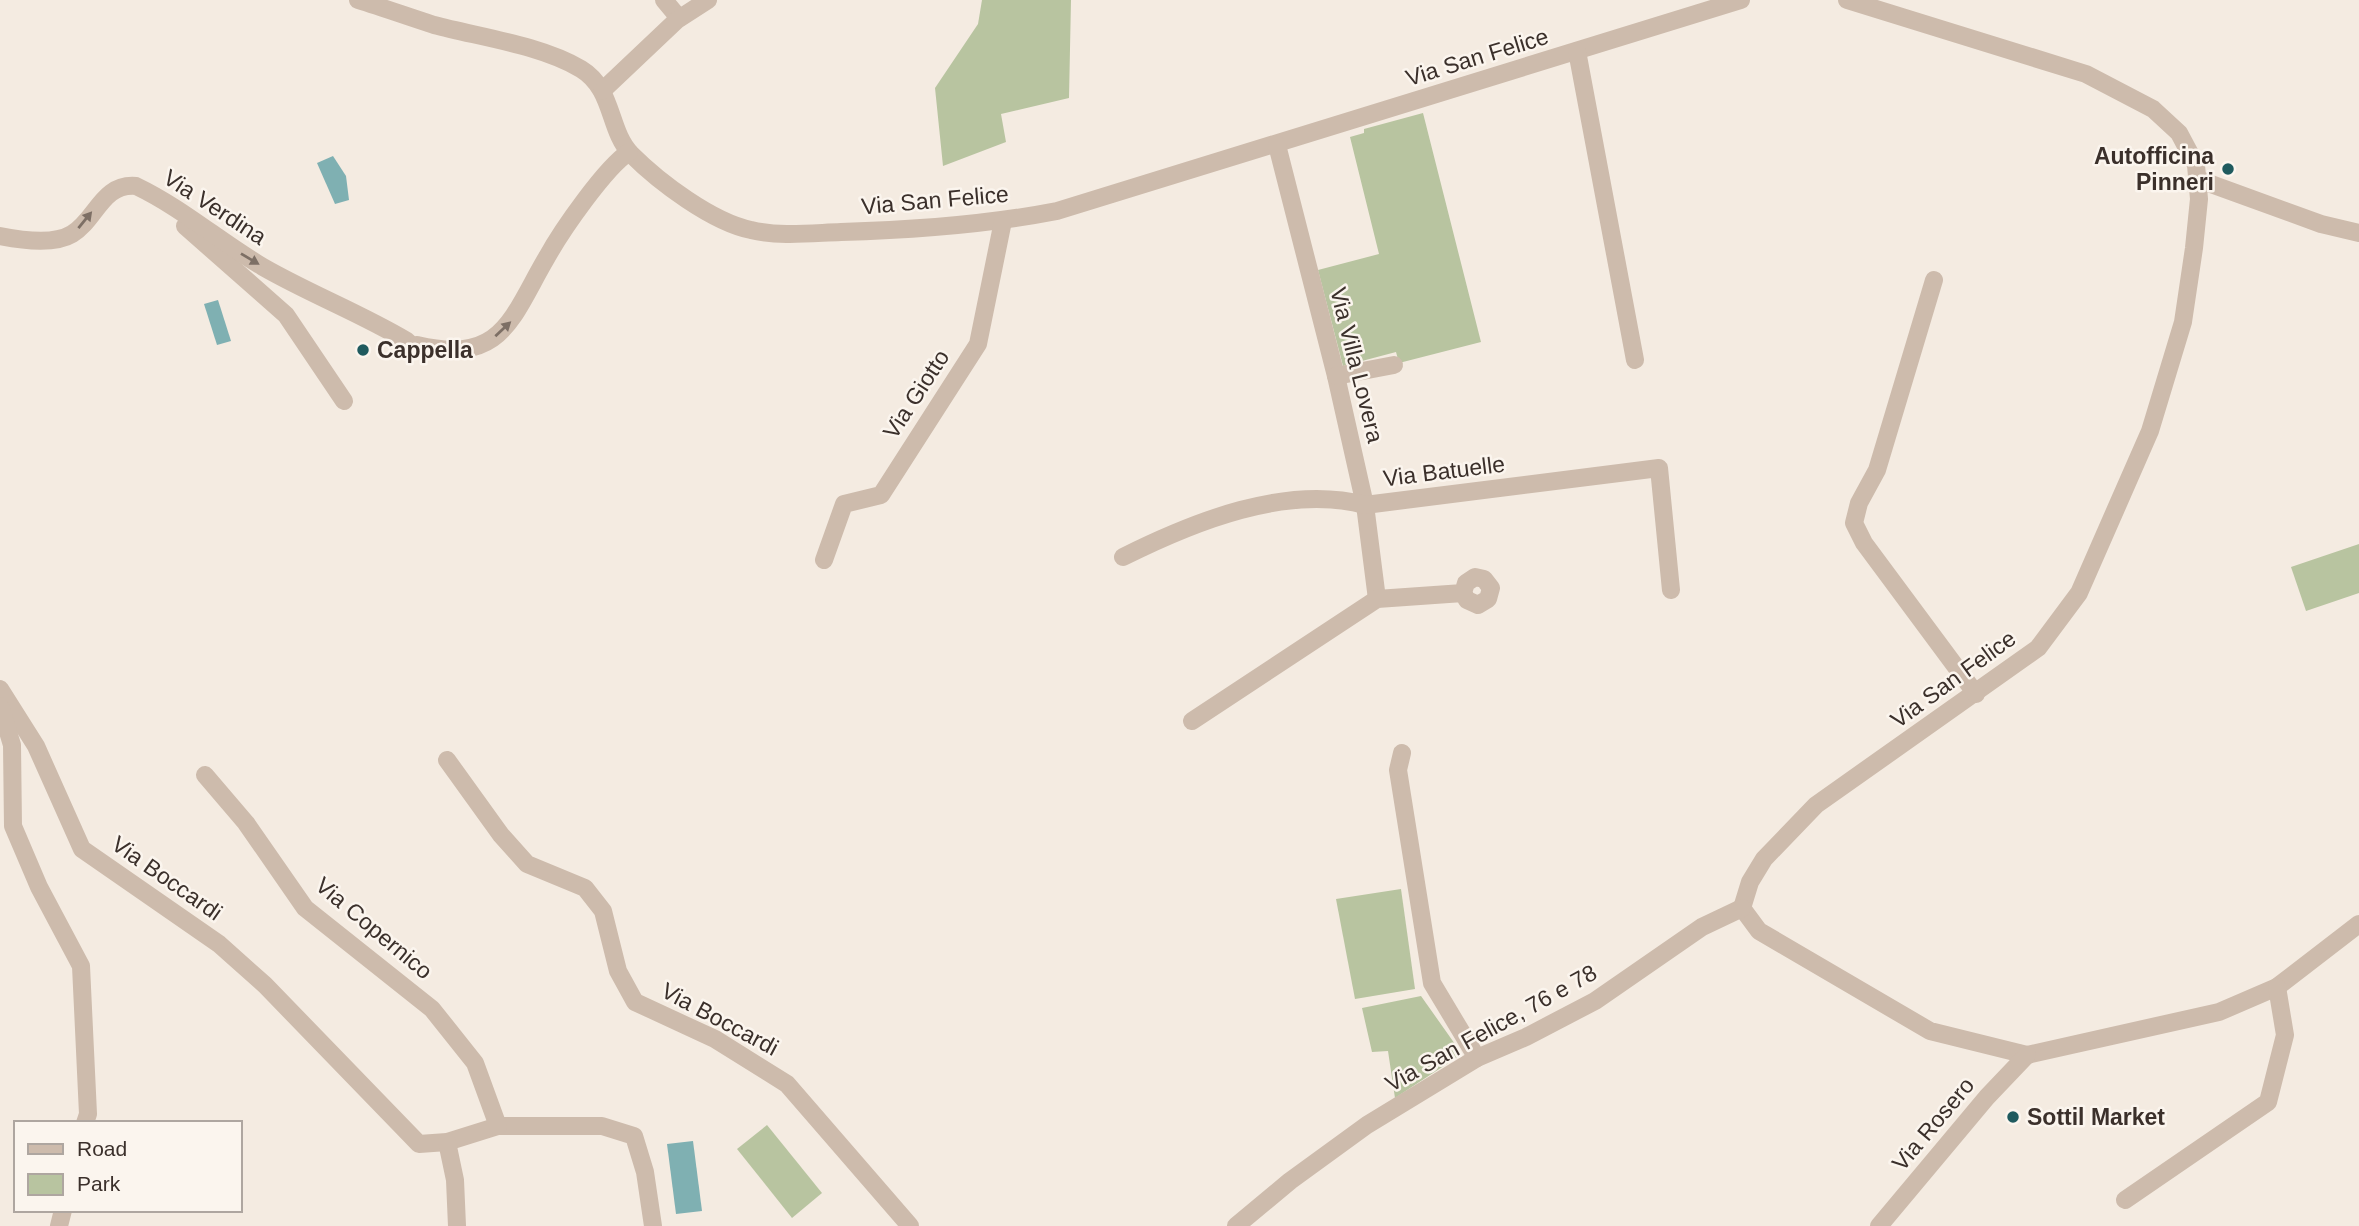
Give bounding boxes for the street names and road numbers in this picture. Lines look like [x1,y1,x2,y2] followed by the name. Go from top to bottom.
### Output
[1402,23,1552,91] street label: Via San Felice
[159,164,271,250] street label: Via Verdina
[860,181,1010,219] street label: Via San Felice
[1325,285,1389,445] street label: Via Villa Lovera
[878,345,954,443] street label: Via Giotto
[1382,451,1506,491] street label: Via Batuelle
[1886,625,2020,733] street label: Via San Felice
[107,830,227,926] street label: Via Boccardi
[310,872,438,984] street label: Via Copernico
[1381,959,1601,1097] street label: Via San Felice, 76 e 78
[657,977,783,1061] street label: Via Boccardi
[1887,1072,1979,1176] street label: Via Rosero

